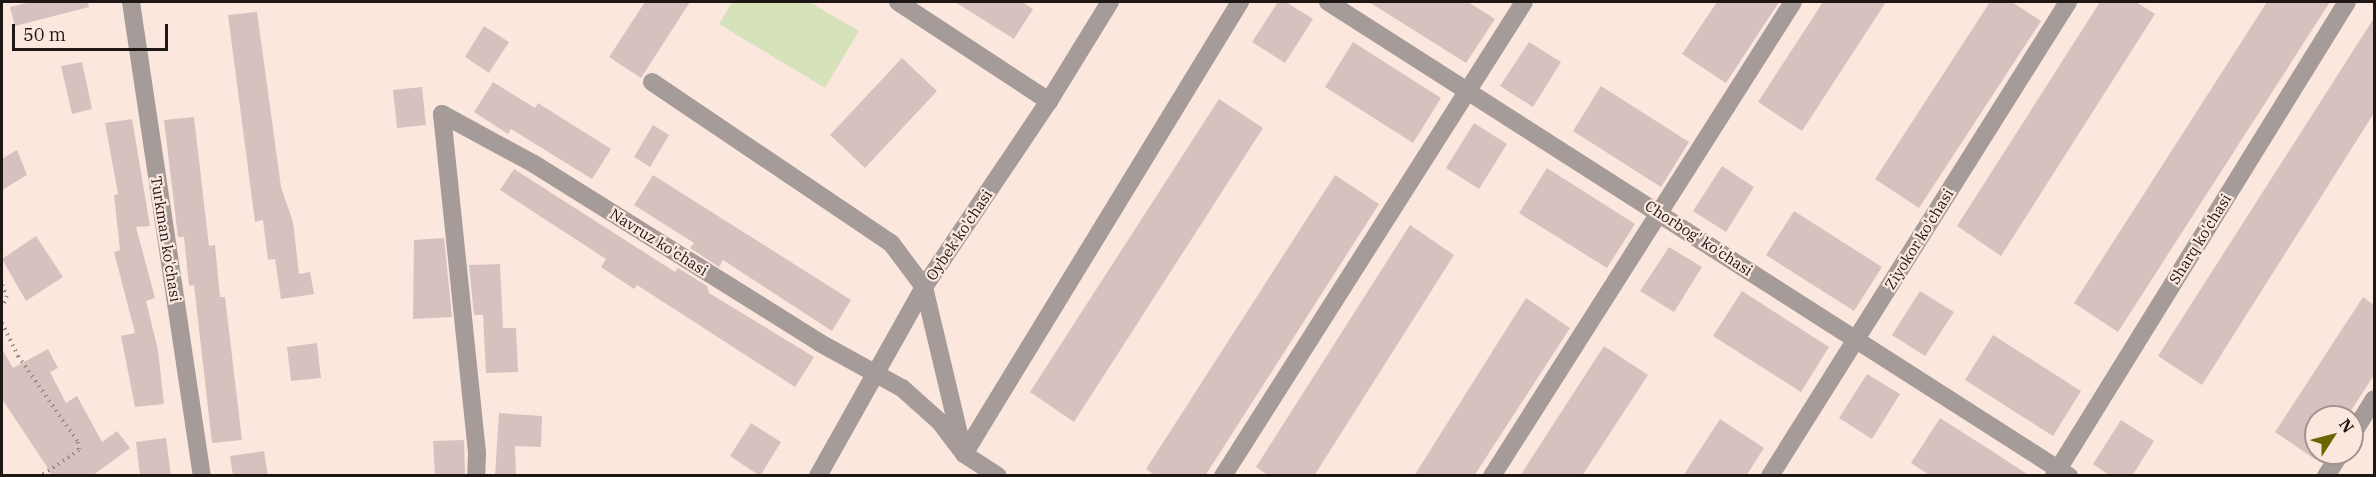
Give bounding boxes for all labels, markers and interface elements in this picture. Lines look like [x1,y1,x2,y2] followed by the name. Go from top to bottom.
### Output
[15,12,171,50] scale bar
[23,23,66,46] text: 50 m
[147,175,185,303] street label: Turkman ko'chasi
[1881,185,1957,293] street label: Ziyokor ko'chasi
[922,186,996,284] street label: Oybek ko'chasi
[2165,191,2235,287] street label: Sharq ko'chasi
[1642,197,1756,279] street label: Chorbog' ko'chasi
[607,205,711,279] street label: Navruz ko'chasi
[2304,405,2364,465] north arrow
[2335,415,2359,437] text: N

